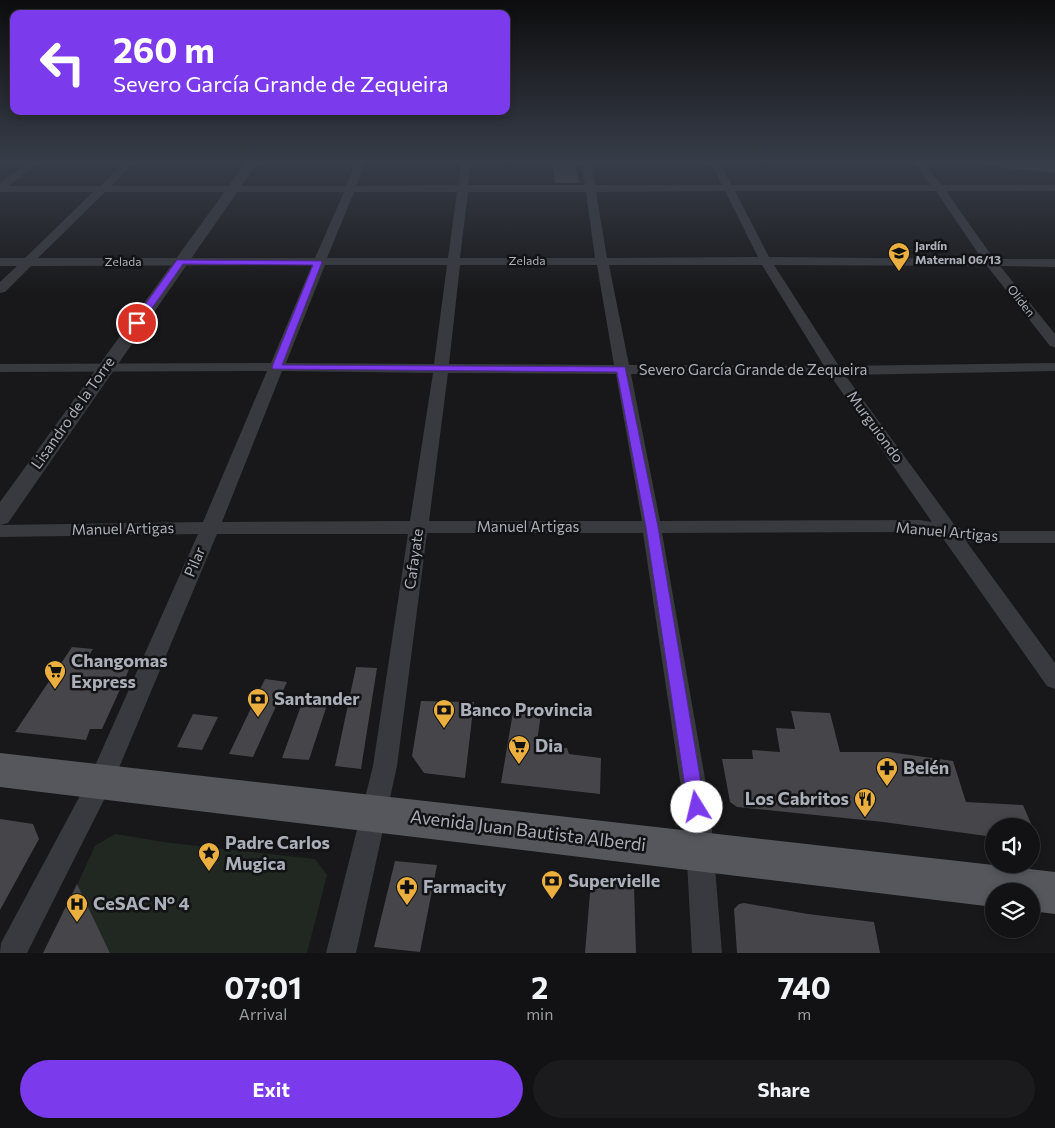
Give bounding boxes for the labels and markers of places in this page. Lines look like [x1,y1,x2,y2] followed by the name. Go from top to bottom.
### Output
[915,238,1001,266] place label: Jardín Maternal 06/13
[887,241,911,272] school or university icon: Jardín Maternal 06/13
[116,302,158,344] pin
[71,649,168,692] place label: Changomas Express
[43,659,67,690] supermarket icon: Changomas Express
[246,687,270,718] bank icon: Santander
[274,687,360,709] place label: Santander
[432,698,456,729] bank icon: Banco Provincia
[460,698,592,720] place label: Banco Provincia
[507,734,531,765] supermarket icon: Dia
[535,734,563,756] place label: Dia
[875,756,899,787] pharmacy icon: Belén
[903,756,949,778] place label: Belén
[745,787,849,809] place label: Los Cabritos
[853,787,877,818] restaurant icon: Los Cabritos
[225,831,330,874] place label: Padre Carlos Mugica
[197,841,221,872] place icon: Padre Carlos Mugica
[540,869,564,900] bank icon: Supervielle
[568,869,660,891] place label: Supervielle
[395,875,419,906] pharmacy icon: Farmacity
[423,875,506,897] place label: Farmacity
[65,892,89,923] hospital icon: CeSAC Nº 4
[93,892,190,914] place label: CeSAC Nº 4

